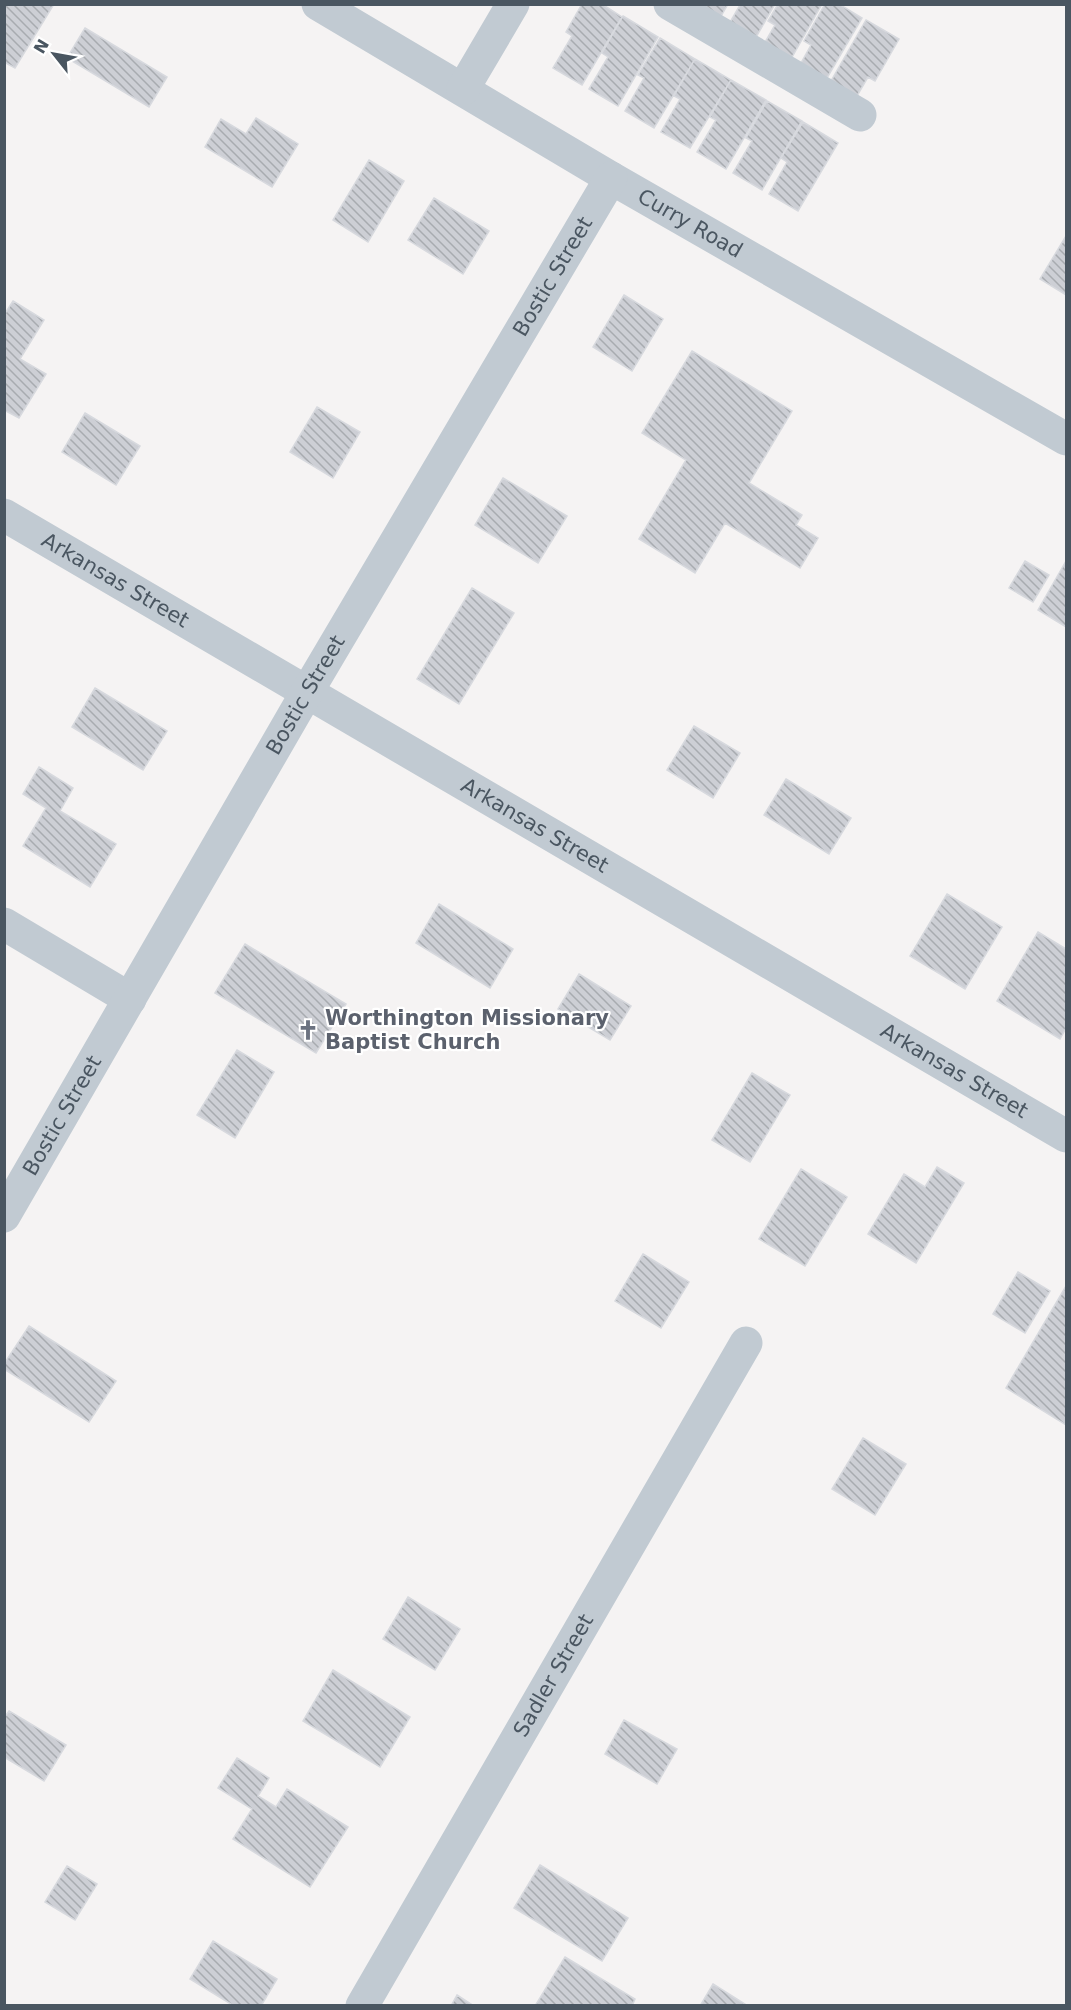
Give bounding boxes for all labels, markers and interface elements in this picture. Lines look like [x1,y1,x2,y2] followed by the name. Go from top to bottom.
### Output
[24,24,84,84] north arrow
[30,36,53,57] text: N
[634,184,747,263] street label: Curry Road
[508,213,597,340] street label: Bostic Street
[38,528,193,632] street label: Arkansas Street
[261,631,350,759] street label: Bostic Street
[457,773,613,878] street label: Arkansas Street
[325,1006,609,1054] place label: Worthington Missionary Baptist Church
[296,1018,320,1042] church icon: Worthington Missionary Baptist Church
[877,1018,1032,1123] street label: Arkansas Street
[18,1051,106,1180] street label: Bostic Street
[509,1610,598,1741] street label: Sadler Street

